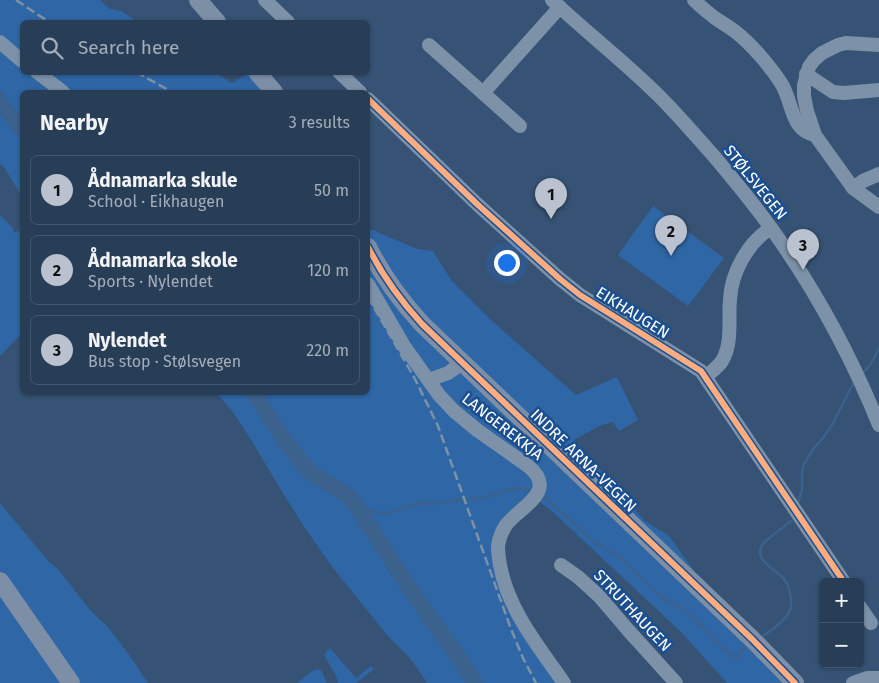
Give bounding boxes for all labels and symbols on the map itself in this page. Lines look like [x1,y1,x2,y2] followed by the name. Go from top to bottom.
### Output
[720,141,791,223] street label: STØLSVEGEN
[535,178,567,219] pin: 1
[655,215,687,256] pin: 2
[787,229,819,270] pin: 3
[494,250,520,276] your location
[593,282,673,342] street label: EIKHAUGEN
[458,389,548,464] street label: LANGEREKKJA
[527,405,641,516] street label: INDRE ARNA-VEGEN
[590,565,675,655] street label: STRUTHAUGEN

